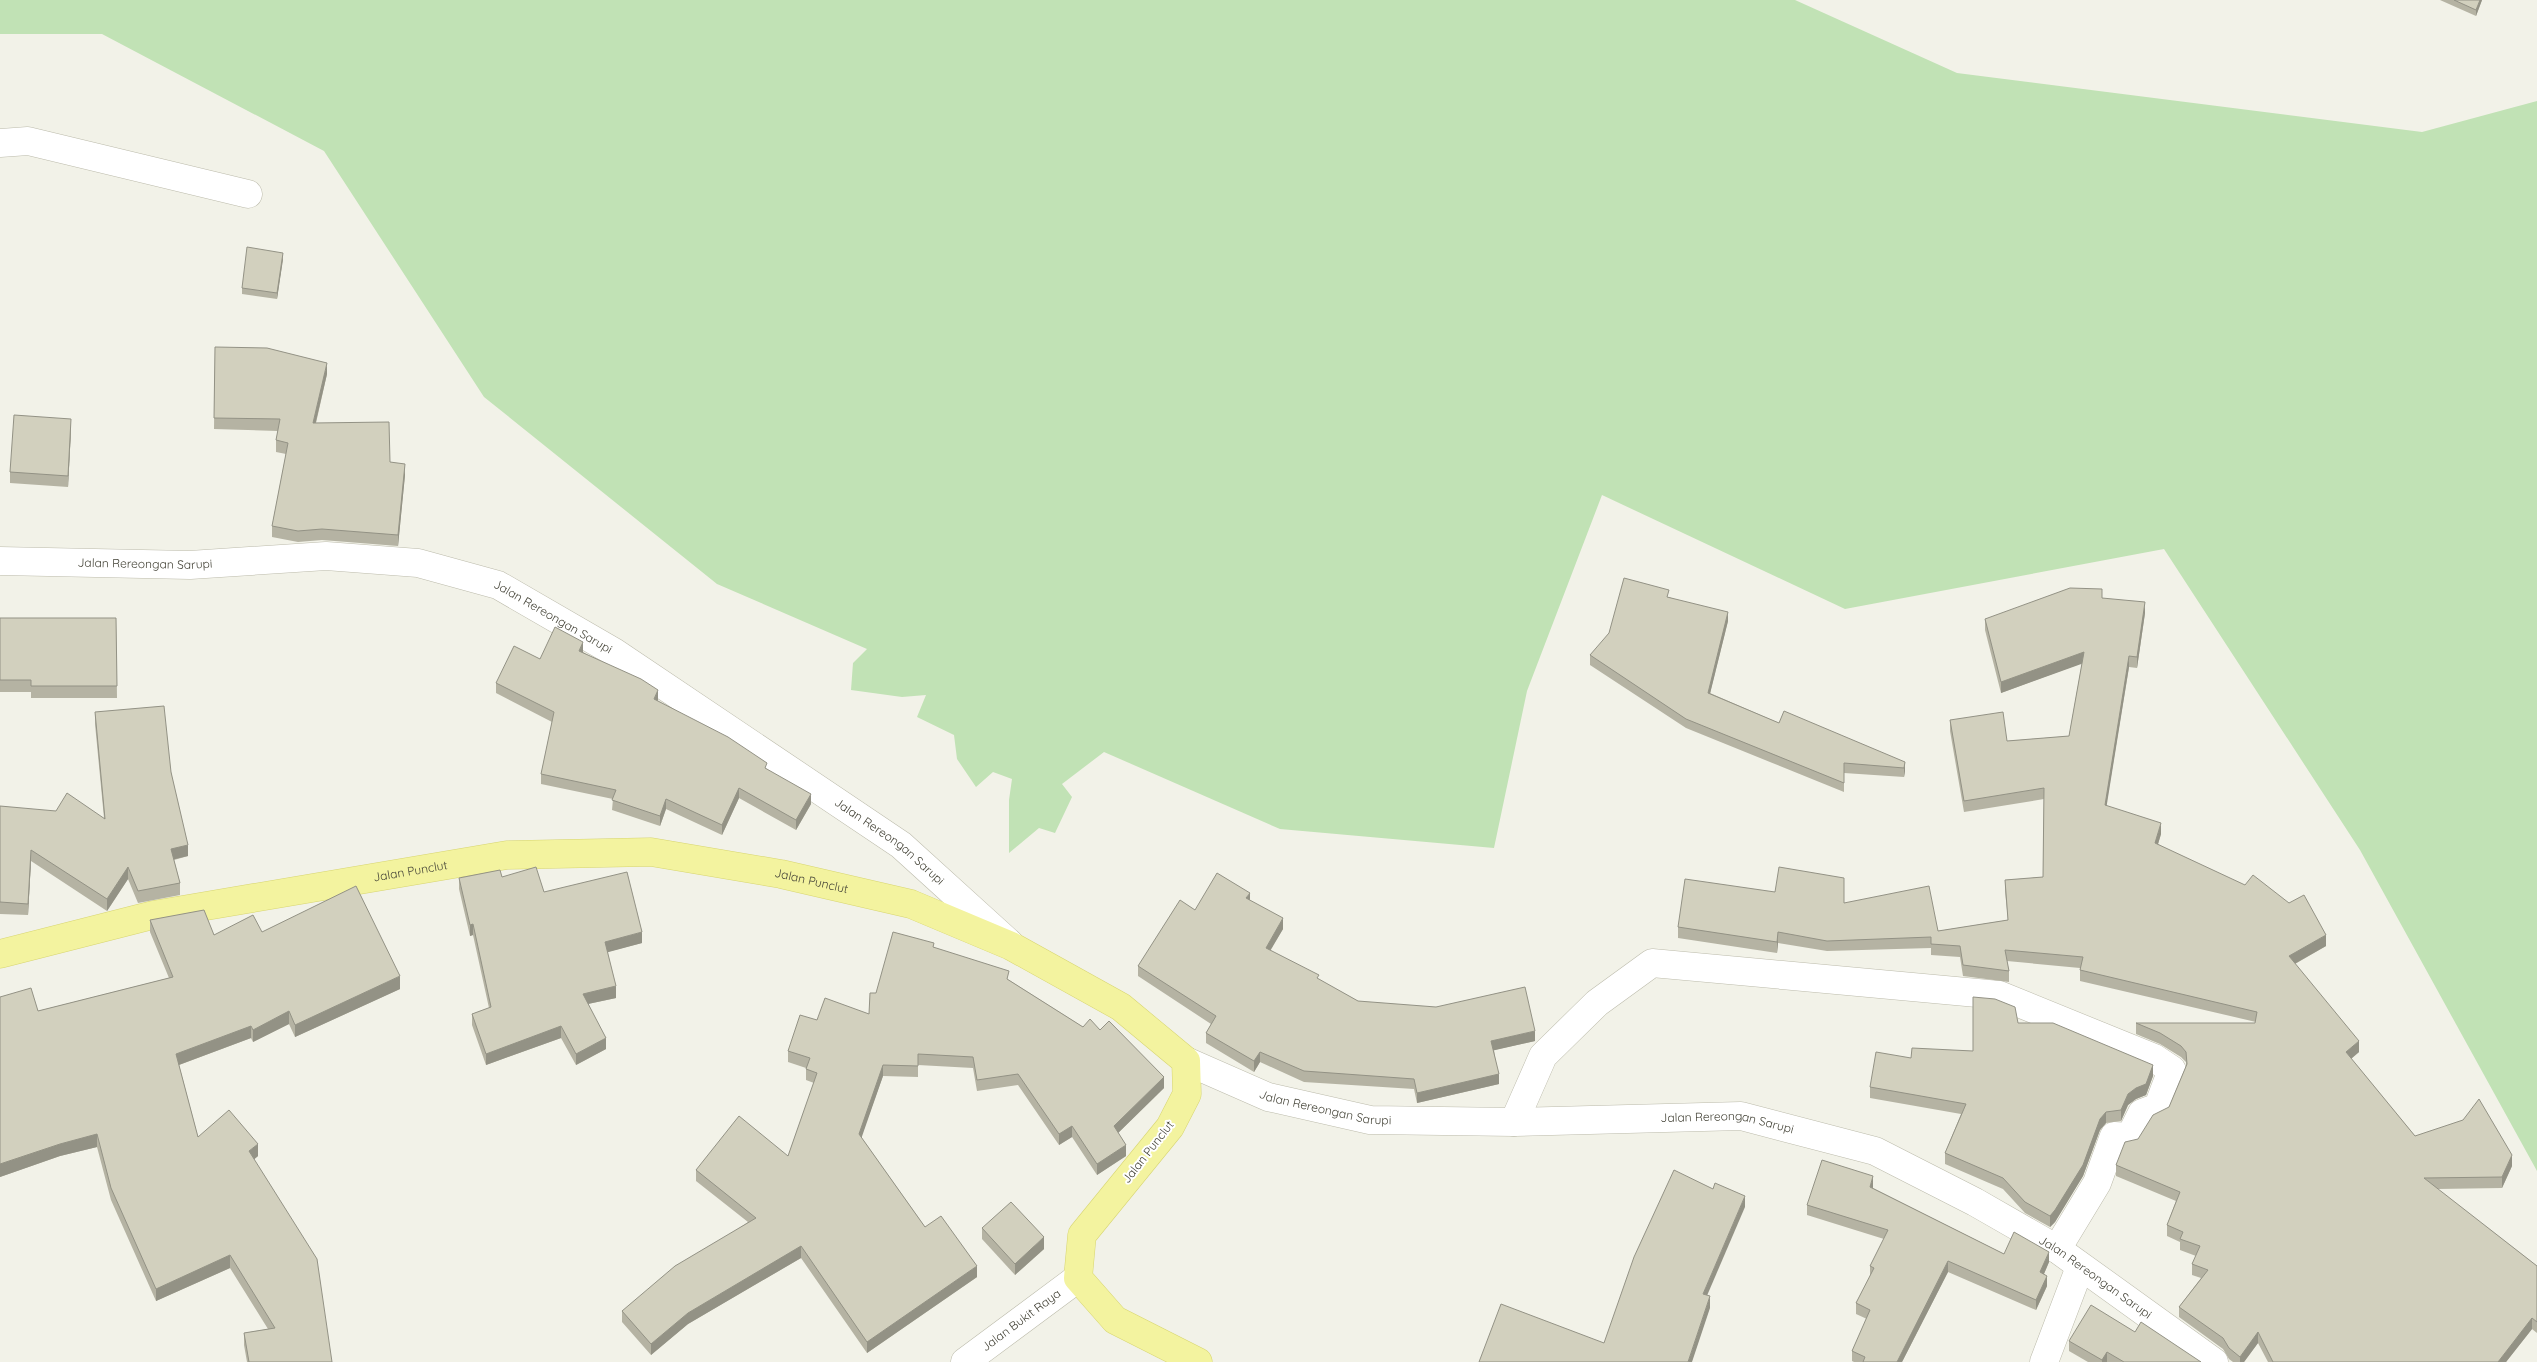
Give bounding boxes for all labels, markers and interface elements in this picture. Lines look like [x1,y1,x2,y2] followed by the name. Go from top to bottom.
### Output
[77,555,213,572] street label: Jalan Rereongan Sarupi
[492,576,615,656] street label: Jalan Rereongan Sarupi
[832,794,948,888] street label: Jalan Rereongan Sarupi
[372,857,449,885] street label: Jalan Punclut
[774,865,850,896] street label: Jalan Punclut
[1257,1086,1391,1127] street label: Jalan Rereongan Sarupi
[1660,1108,1795,1136] street label: Jalan Rereongan Sarupi
[1119,1117,1177,1186] street label: Jalan Punclut
[2036,1232,2155,1322] street label: Jalan Rereongan Sarupi
[978,1286,1063,1354] street label: Jalan Bukit Raya

